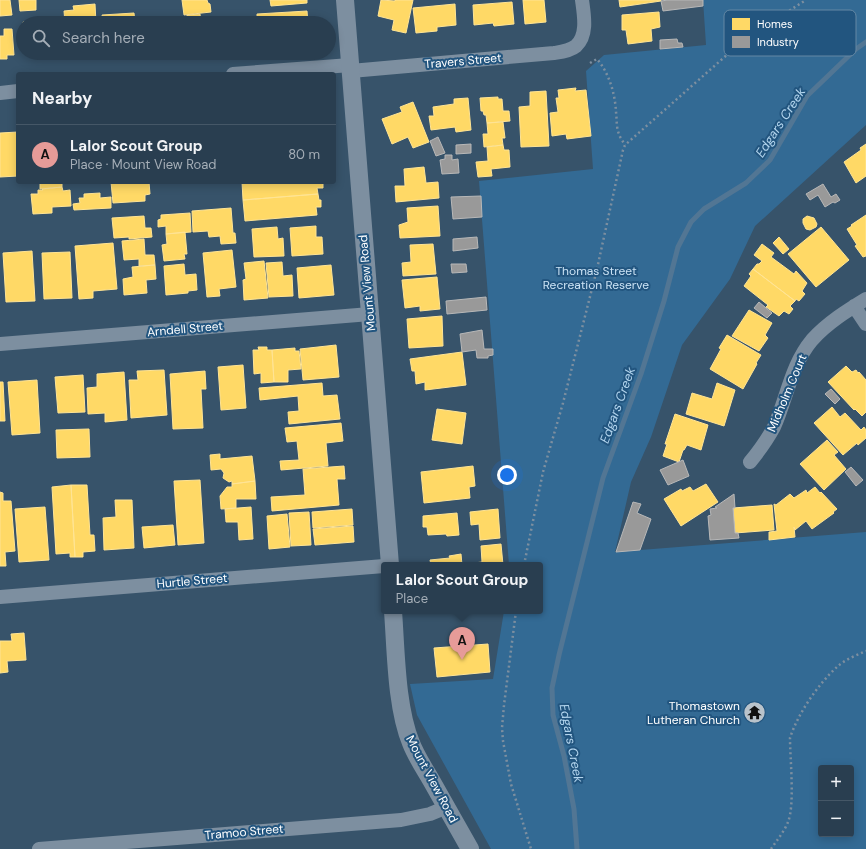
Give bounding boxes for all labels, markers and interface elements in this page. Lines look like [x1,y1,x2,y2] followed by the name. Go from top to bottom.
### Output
[724,10,856,56] legend
[16,16,336,60] search box
[757,17,793,31] text: Homes
[30,27,52,49] icon: search
[62,28,145,48] text: Search here
[757,35,799,49] text: Industry
[424,50,502,72] street label: Travers Street
[751,84,810,160] water label: Edgars Creek
[32,87,92,109] text: Nearby
[70,136,202,156] text: Lalor Scout Group
[40,146,50,163] text: A
[288,146,320,163] text: 80 m
[70,156,217,173] text: Place · Mount View Road
[355,234,379,332] street label: Mount View Road
[543,263,649,293] park label: Thomas Street Recreation Reserve
[146,318,224,340] street label: Arndell Street
[763,351,811,434] street label: Midholm Court
[596,364,639,446] water label: Edgars Creek
[497,465,517,485] your location
[381,562,543,614] popup
[156,570,228,592] street label: Hurtle Street
[396,570,528,590] text: Lalor Scout Group
[396,590,428,607] text: Place
[449,627,475,660] pin: A
[647,698,740,728] place label: Thomastown Lutheran Church
[742,700,768,726] temple icon: Thomastown Lutheran Church
[556,702,588,784] water label: Edgars Creek
[402,733,462,825] street label: Mount View Road
[818,765,854,837] map controls
[818,765,854,801] button: +
[818,801,854,837] button: −
[204,821,284,843] street label: Tramoo Street

